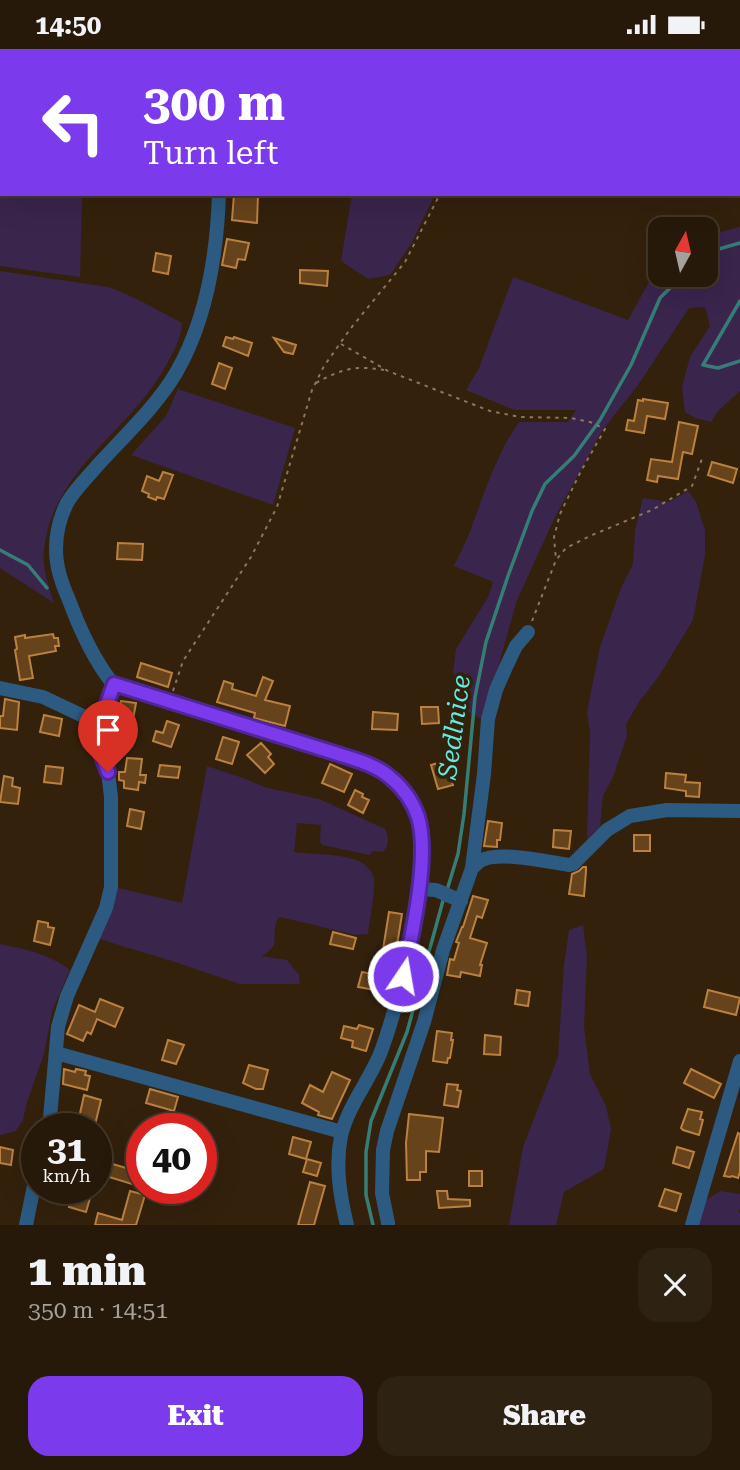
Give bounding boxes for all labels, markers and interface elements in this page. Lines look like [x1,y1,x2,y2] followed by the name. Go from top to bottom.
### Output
[35,10,101,40] text: 14:50
[143,75,285,132] text: 300 m
[28,77,119,168] icon: left
[143,134,278,172] text: Turn left
[648,217,718,287] north arrow
[648,217,718,287] map controls
[432,673,476,782] water label: Sedlnice
[78,700,138,772] pin
[89,711,127,749] icon: arrive
[366,939,440,1013] position arrow
[126,1113,217,1204] speed limit sign: 40
[47,1129,86,1170] text: 31
[42,1165,91,1186] text: km/h
[28,1246,146,1295] text: 1 min
[638,1248,712,1322] button: close
[28,1297,168,1324] text: 350 m · 14:51
[28,1376,363,1456] button: Exit
[377,1376,712,1456] button: Share

